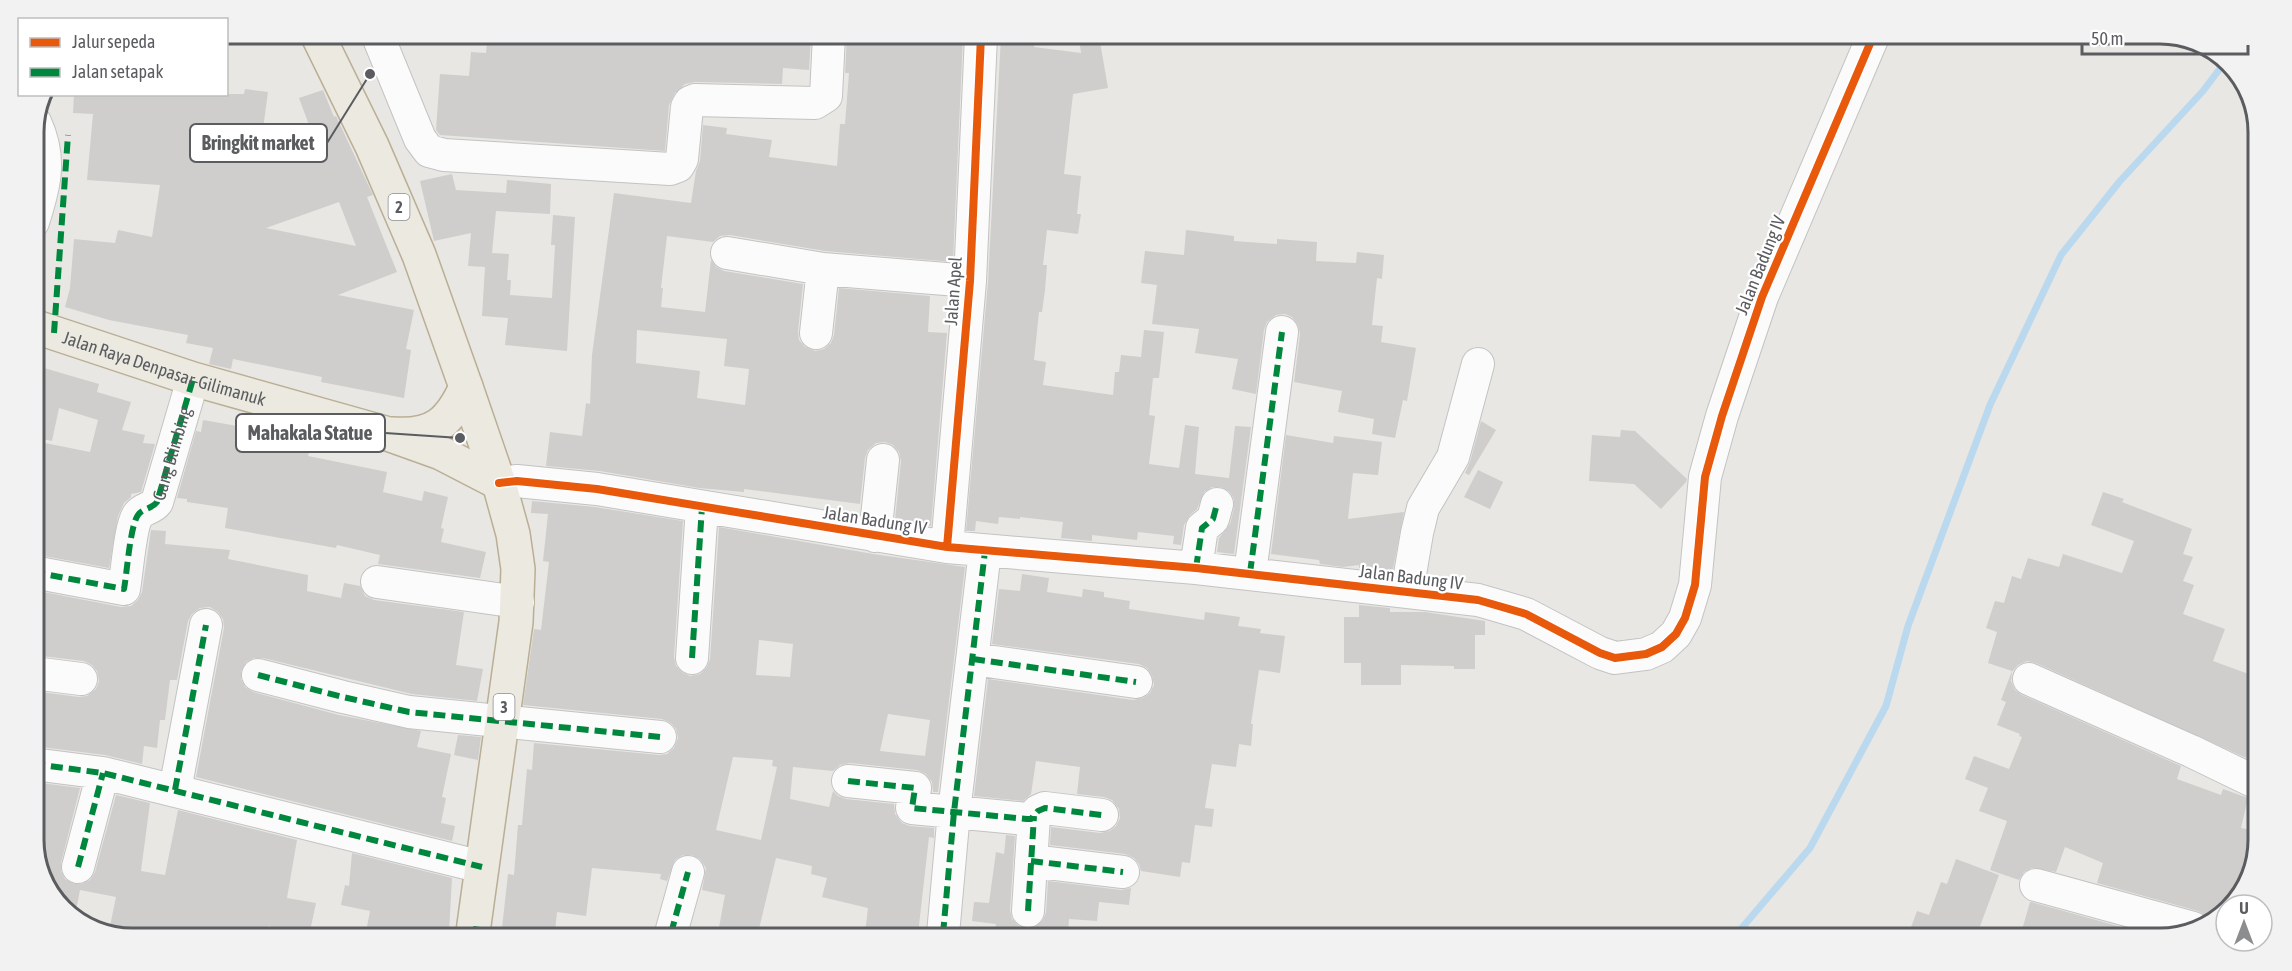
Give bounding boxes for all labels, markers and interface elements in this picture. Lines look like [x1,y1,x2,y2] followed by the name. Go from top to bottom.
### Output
[18,18,228,96] legend
[2082,18,2248,56] scale bar
[2091,28,2123,49] text: 50 m
[72,31,155,52] text: Jalur sepeda
[72,61,163,82] text: Jalan setapak
[190,124,327,162] callout: Bringkit market
[202,131,315,154] text: Bringkit market
[388,194,410,220] road number: 2
[1731,212,1789,318] street label: Jalan Badung IV
[940,256,966,326] street label: Jalan Apel
[60,326,268,410] street label: Jalan Raya Denpasar-Gilimanuk
[148,404,195,503] street label: Gang Blimbing
[236,414,385,452] callout: Mahakala Statue
[247,421,373,444] text: Mahakala Statue
[822,501,929,539] street label: Jalan Badung IV
[1358,560,1465,594] street label: Jalan Badung IV
[494,694,514,720] road number: 3
[2214,893,2274,953] north arrow
[2239,899,2249,917] text: U

